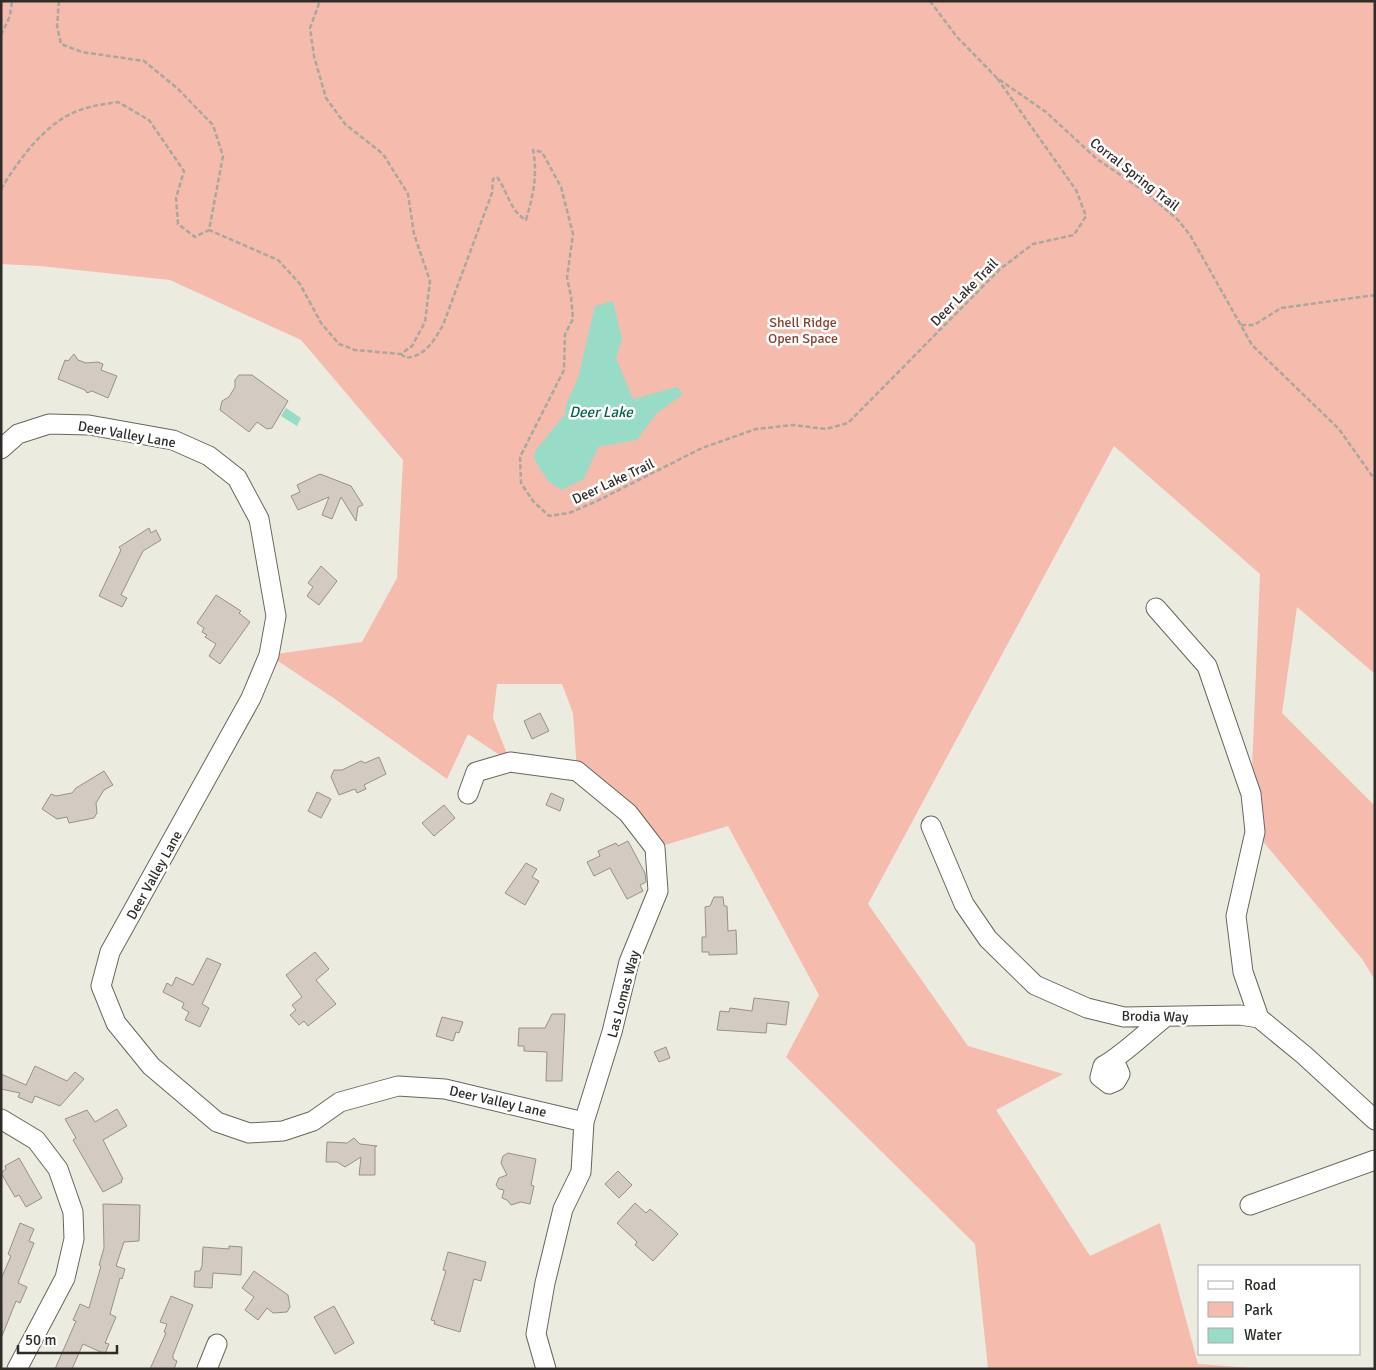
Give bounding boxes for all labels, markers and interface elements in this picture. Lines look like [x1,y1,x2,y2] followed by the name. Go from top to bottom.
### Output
[1087,134,1183,215] street label: Corral Spring Trail
[927,255,1002,330] street label: Deer Lake Trail
[768,314,838,347] park label: Shell Ridge Open Space
[569,403,634,421] water label: Deer Lake
[77,418,177,451] street label: Deer Valley Lane
[569,455,657,508] street label: Deer Lake Trail
[123,828,186,923] street label: Deer Valley Lane
[604,948,643,1040] street label: Las Lomas Way
[1122,1007,1189,1026] street label: Brodia Way
[448,1082,548,1121] street label: Deer Valley Lane
[1198,1265,1361,1355] legend
[1244,1276,1276,1294] text: Road
[1244,1301,1273,1319] text: Park
[18,1322,116,1354] scale bar
[1244,1326,1282,1344] text: Water
[25,1331,56,1349] text: 50 m

